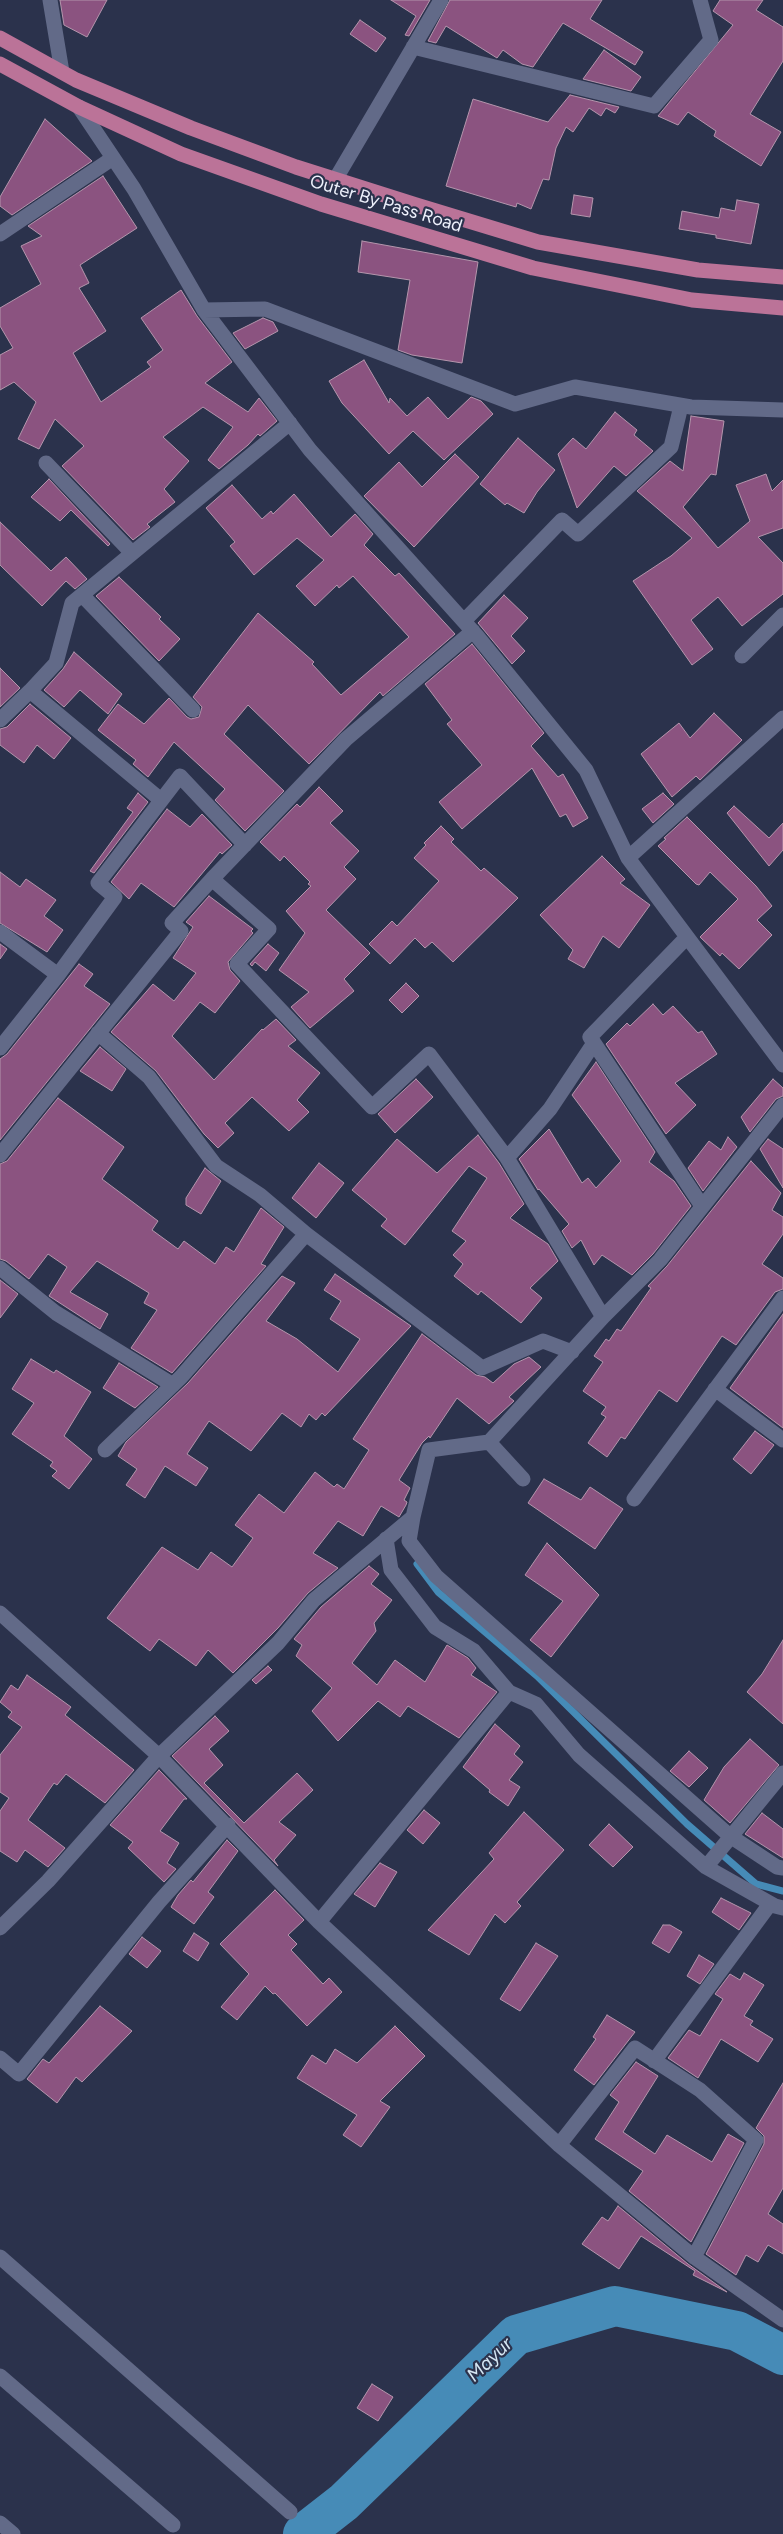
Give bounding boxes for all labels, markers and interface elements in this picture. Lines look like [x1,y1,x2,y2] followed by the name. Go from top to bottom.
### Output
[307,171,465,237] street label: Outer By Pass Road
[463,2333,517,2387] water label: Mayur

